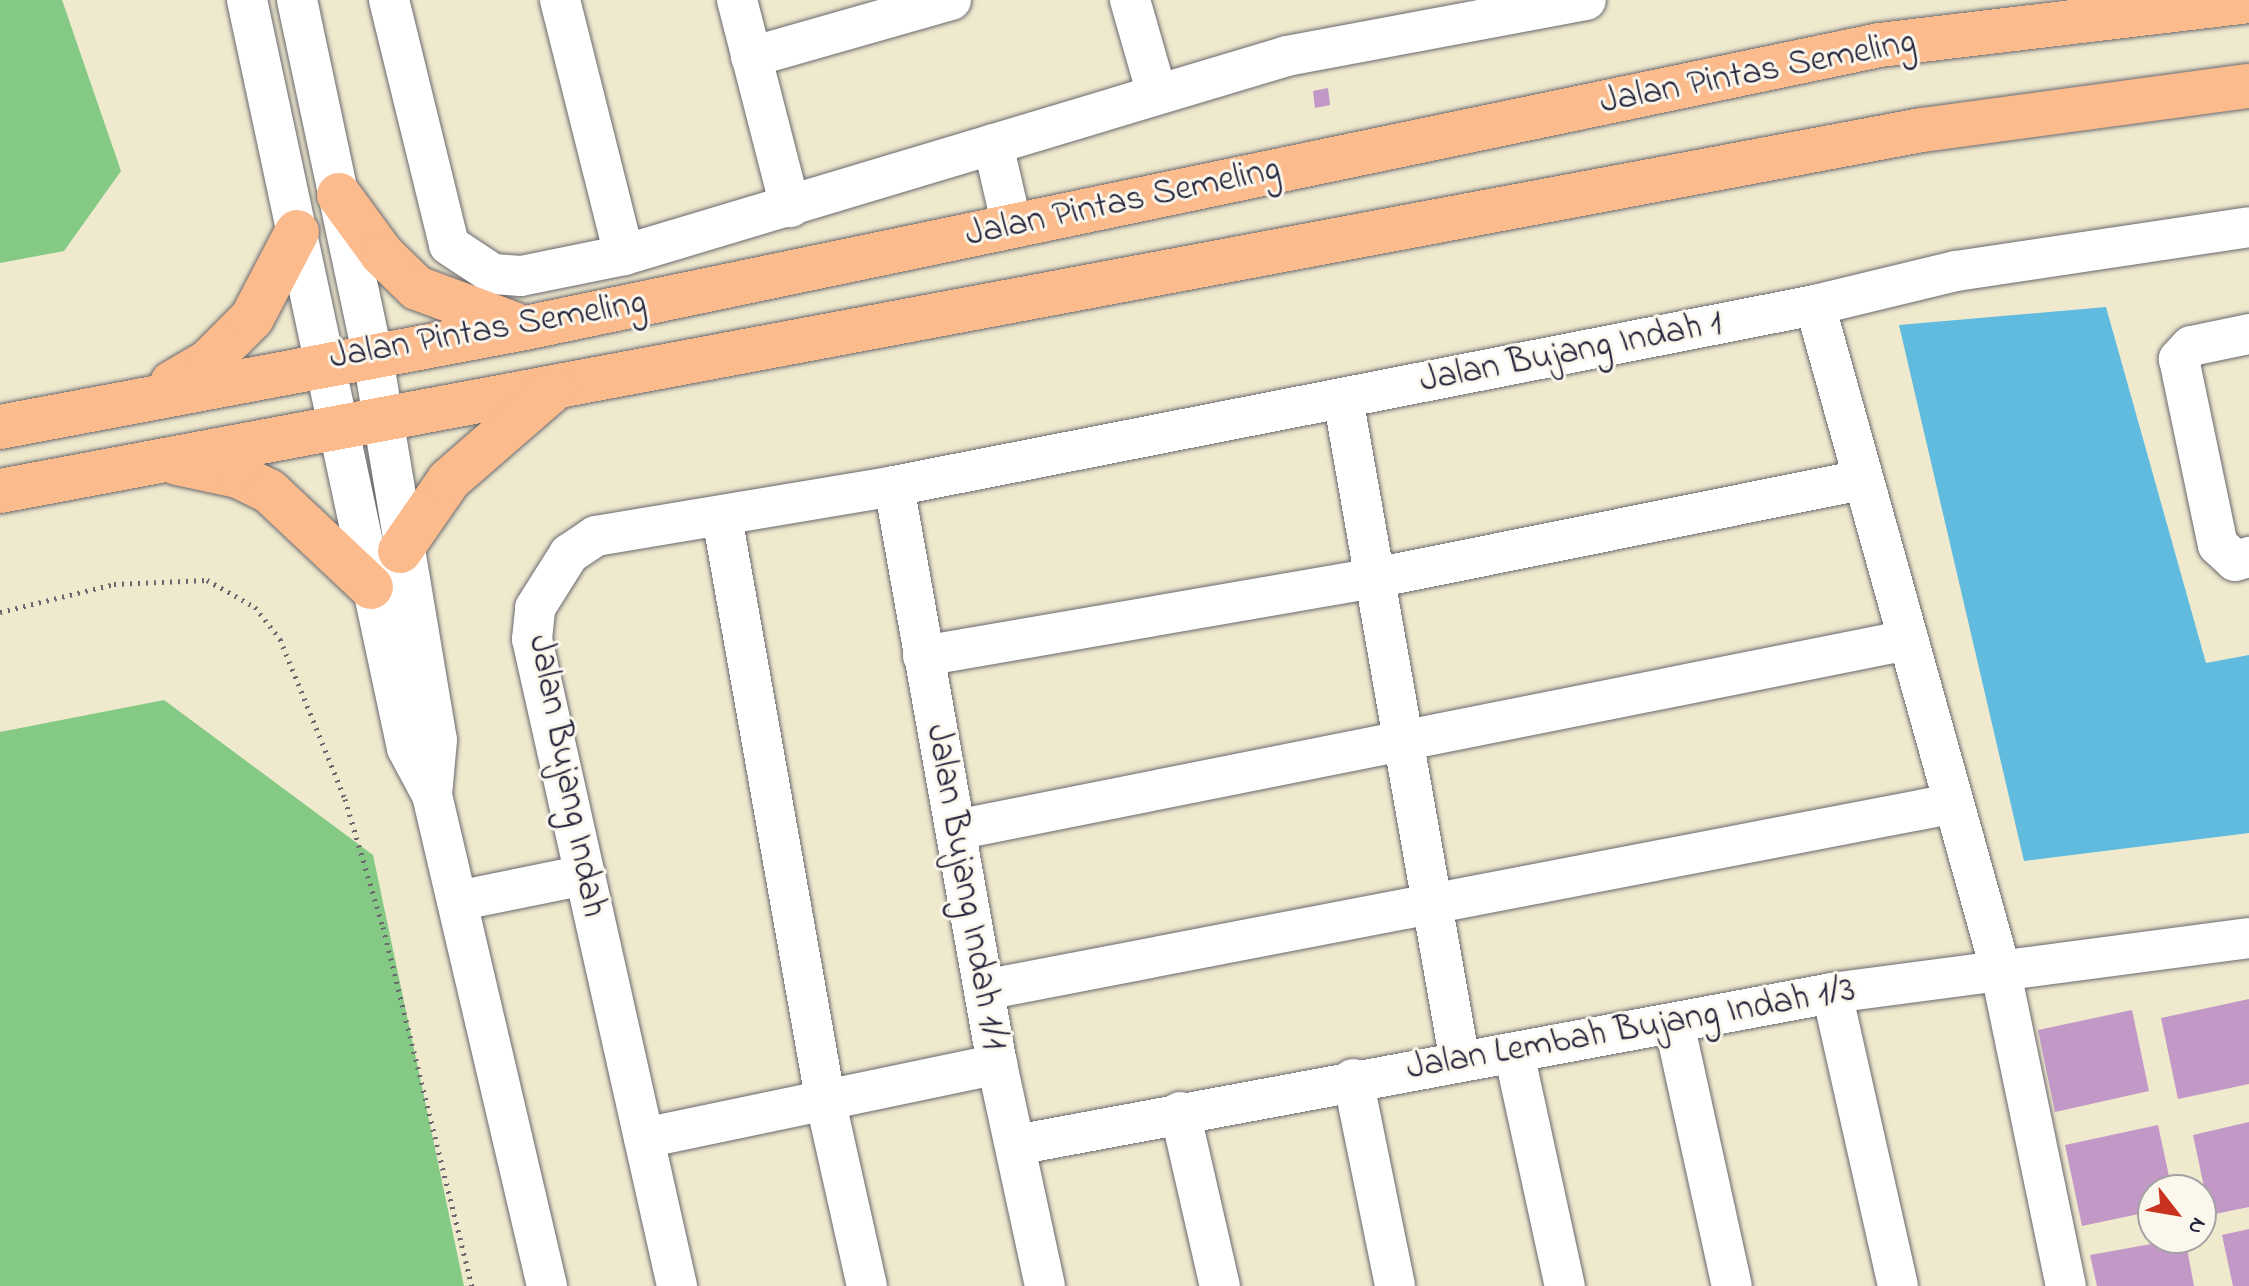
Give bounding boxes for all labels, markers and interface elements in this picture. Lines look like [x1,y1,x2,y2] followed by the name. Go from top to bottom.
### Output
[1596,21,1920,125] street label: Jalan Pintas Semeling
[962,149,1284,257] street label: Jalan Pintas Semeling
[326,282,650,380] street label: Jalan Pintas Semeling
[1416,303,1726,403] street label: Jalan Bujang Indah 1
[517,631,615,921] street label: Jalan Bujang Indah
[915,721,1015,1053] street label: Jalan Bujang Indah 1/1
[1403,969,1859,1091] street label: Jalan Lembah Bujang Indah 1/3
[2137,1174,2217,1254] north arrow
[2178,1211,2213,1240] text: N

